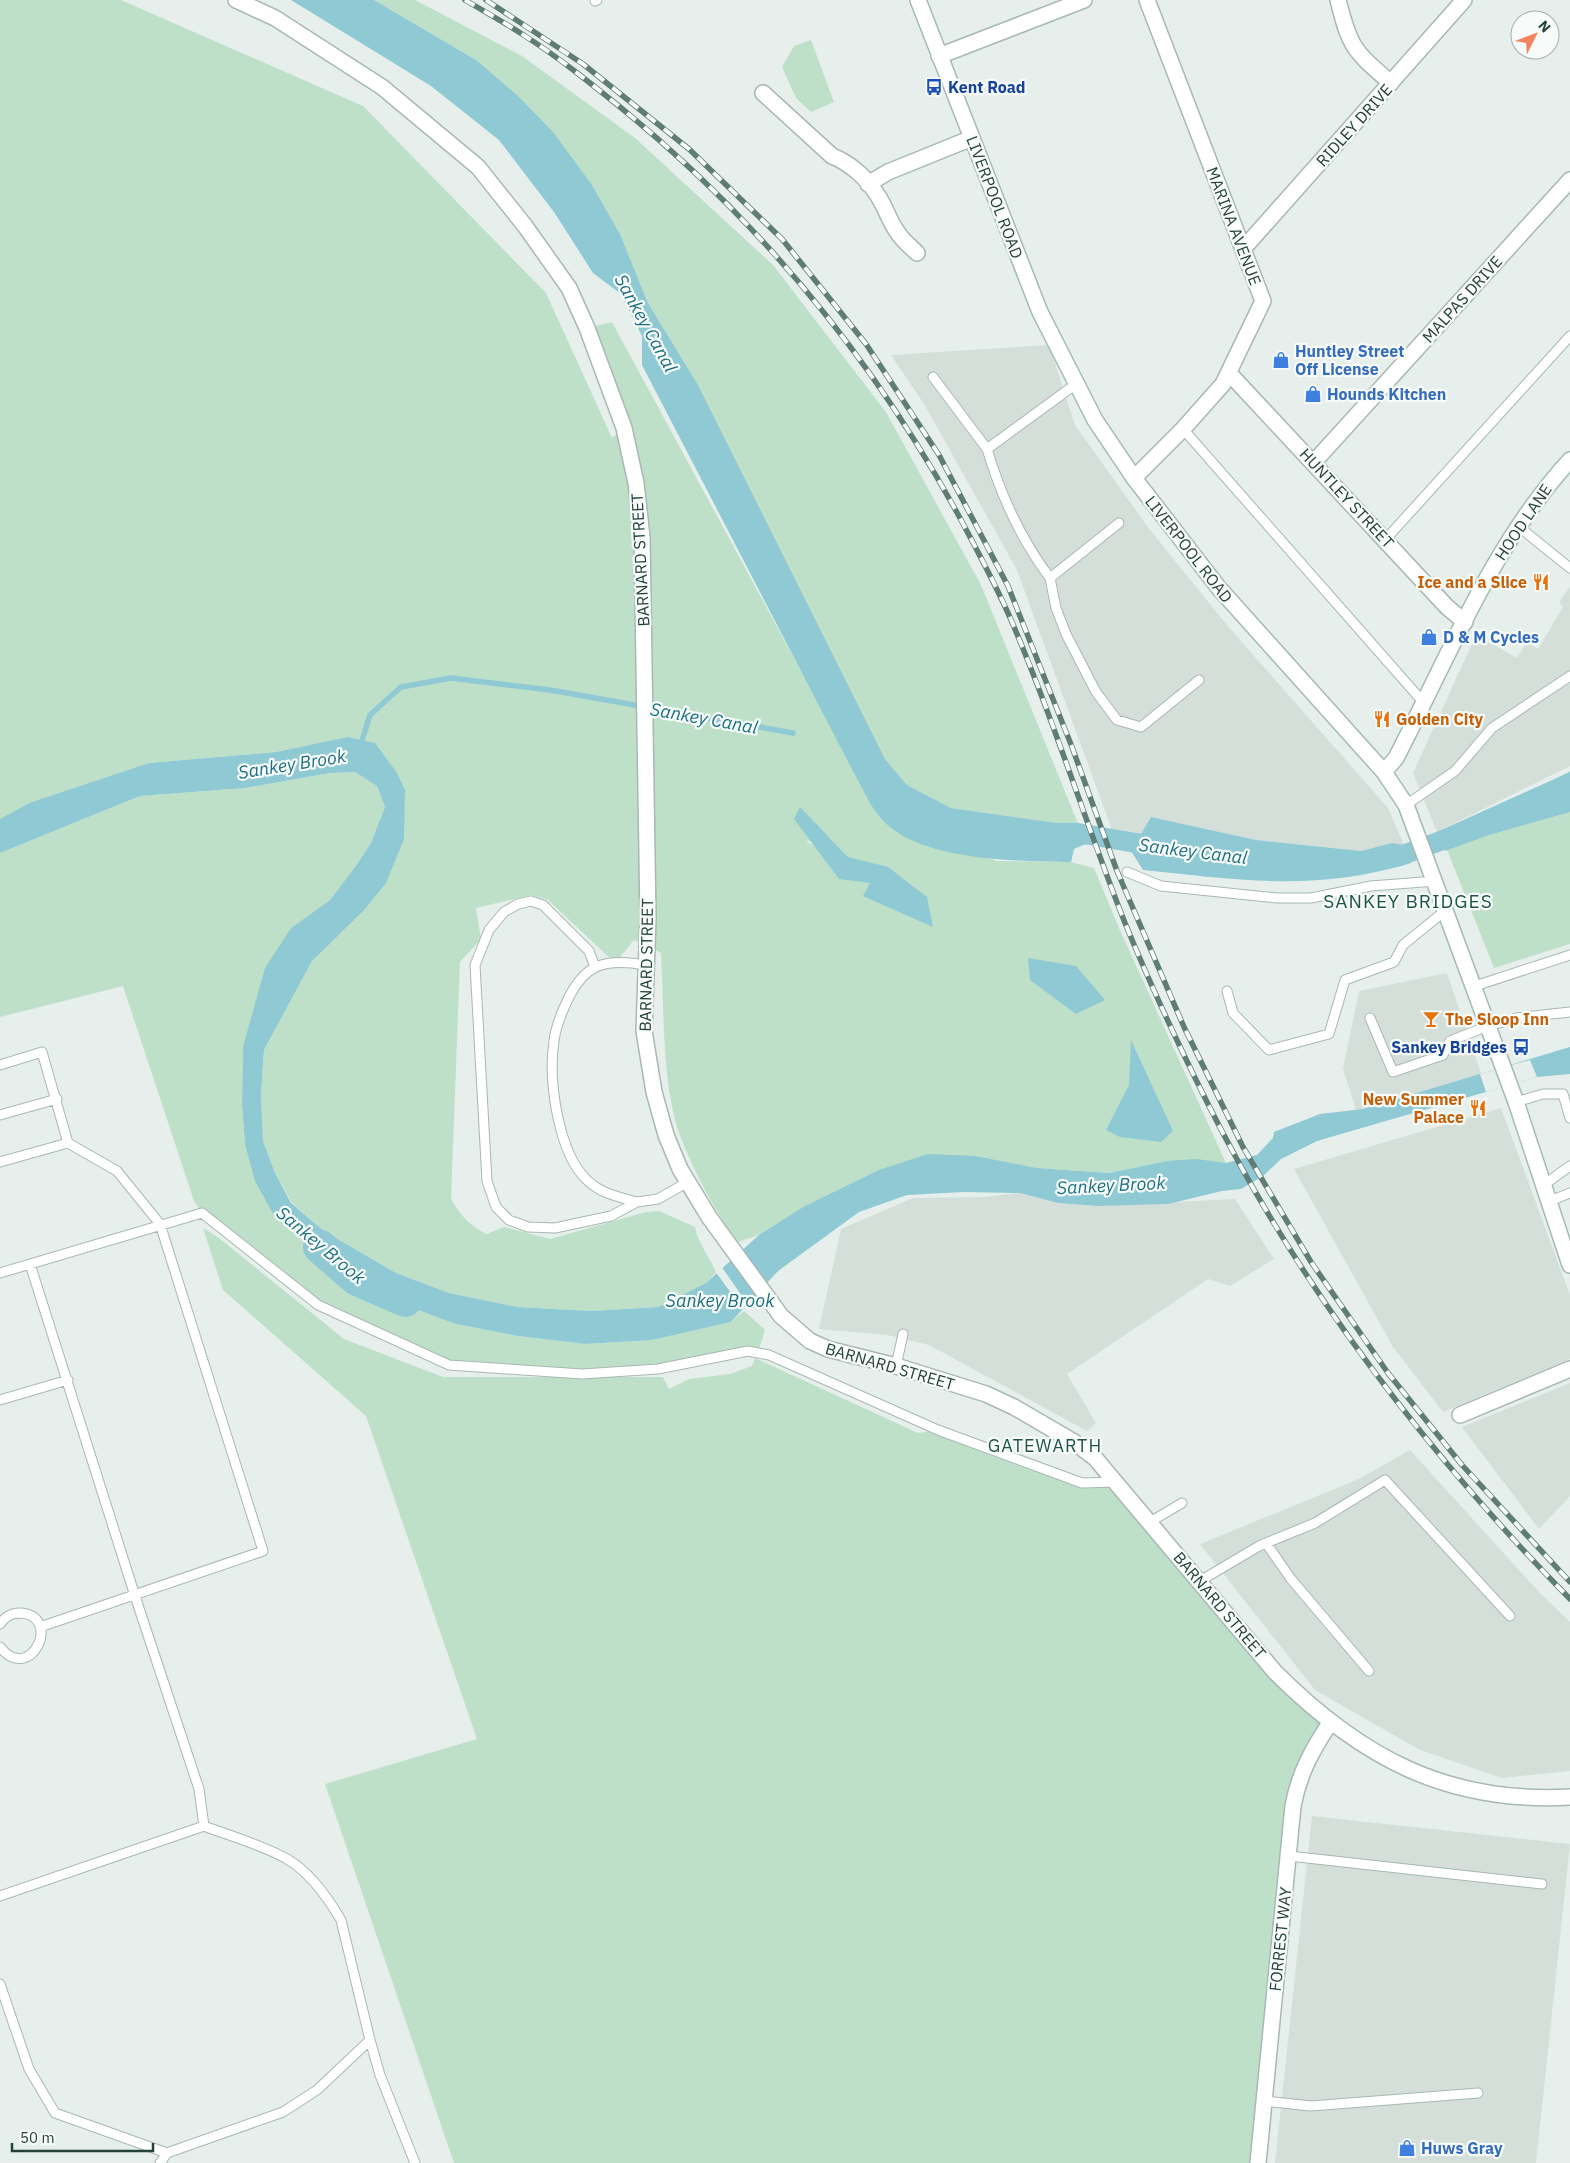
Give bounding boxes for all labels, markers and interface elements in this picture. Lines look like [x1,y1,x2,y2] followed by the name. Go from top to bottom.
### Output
[1510,10,1560,60] north arrow
[1535,17,1555,36] text: N
[924,77,944,97] bus stop icon: Kent Road
[948,77,1026,97] place label: Kent Road
[1312,80,1396,170] street label: RIDLEY DRIVE
[962,133,1028,261] street label: LIVERPOOL ROAD
[1202,164,1266,288] street label: MARINA AVENUE
[1418,251,1506,347] street label: MALPAS DRIVE
[610,270,683,376] water label: Sankey Canal
[1295,341,1404,379] place label: Huntley Street Off License
[1271,350,1291,370] shop icon: Huntley Street Off License
[1303,384,1323,404] shop icon: Hounds Kitchen
[1327,384,1446,404] place label: Hounds Kitchen
[1296,444,1398,552] street label: HUNTLEY STREET
[1490,480,1556,564] street label: HOOD LANE
[1141,492,1237,606] street label: LIVERPOOL ROAD
[627,493,653,627] street label: BARNARD STREET
[1418,572,1527,592] place label: Ice and a Slice
[1531,572,1551,592] restaurant icon: Ice and a Slice
[1419,627,1439,647] shop icon: D & M Cycles
[1443,627,1539,647] place label: D & M Cycles
[648,697,760,739] water label: Sankey Canal
[1372,709,1392,729] restaurant icon: Golden City
[1396,709,1484,729] place label: Golden City
[236,744,348,784] water label: Sankey Brook
[1138,833,1249,869] water label: Sankey Canal
[1323,889,1493,913] district label: SANKEY BRIDGES
[635,898,657,1032] street label: BARNARD STREET
[1421,1009,1441,1029] bar icon: The Sloop Inn
[1445,1009,1549,1029] place label: The Sloop Inn
[1391,1037,1507,1057] place label: Sankey Bridges
[1511,1037,1531,1057] bus stop icon: Sankey Bridges
[1363,1089,1465,1127] place label: New Summer Palace
[1468,1098,1488,1118] restaurant icon: New Summer Palace
[1056,1171,1167,1199] water label: Sankey Brook
[272,1201,371,1289] water label: Sankey Brook
[666,1289,775,1312] water label: Sankey Brook
[823,1338,957,1394] street label: BARNARD STREET
[988,1434,1102,1457] district label: GATEWARTH
[1169,1547,1271,1663] street label: BARNARD STREET
[1265,1885,1295,1992] street label: FORREST WAY
[12,2120,154,2152] scale bar
[20,2128,55,2147] text: 50 m
[1397,2138,1417,2158] shop icon: Huws Gray
[1421,2138,1503,2158] place label: Huws Gray

